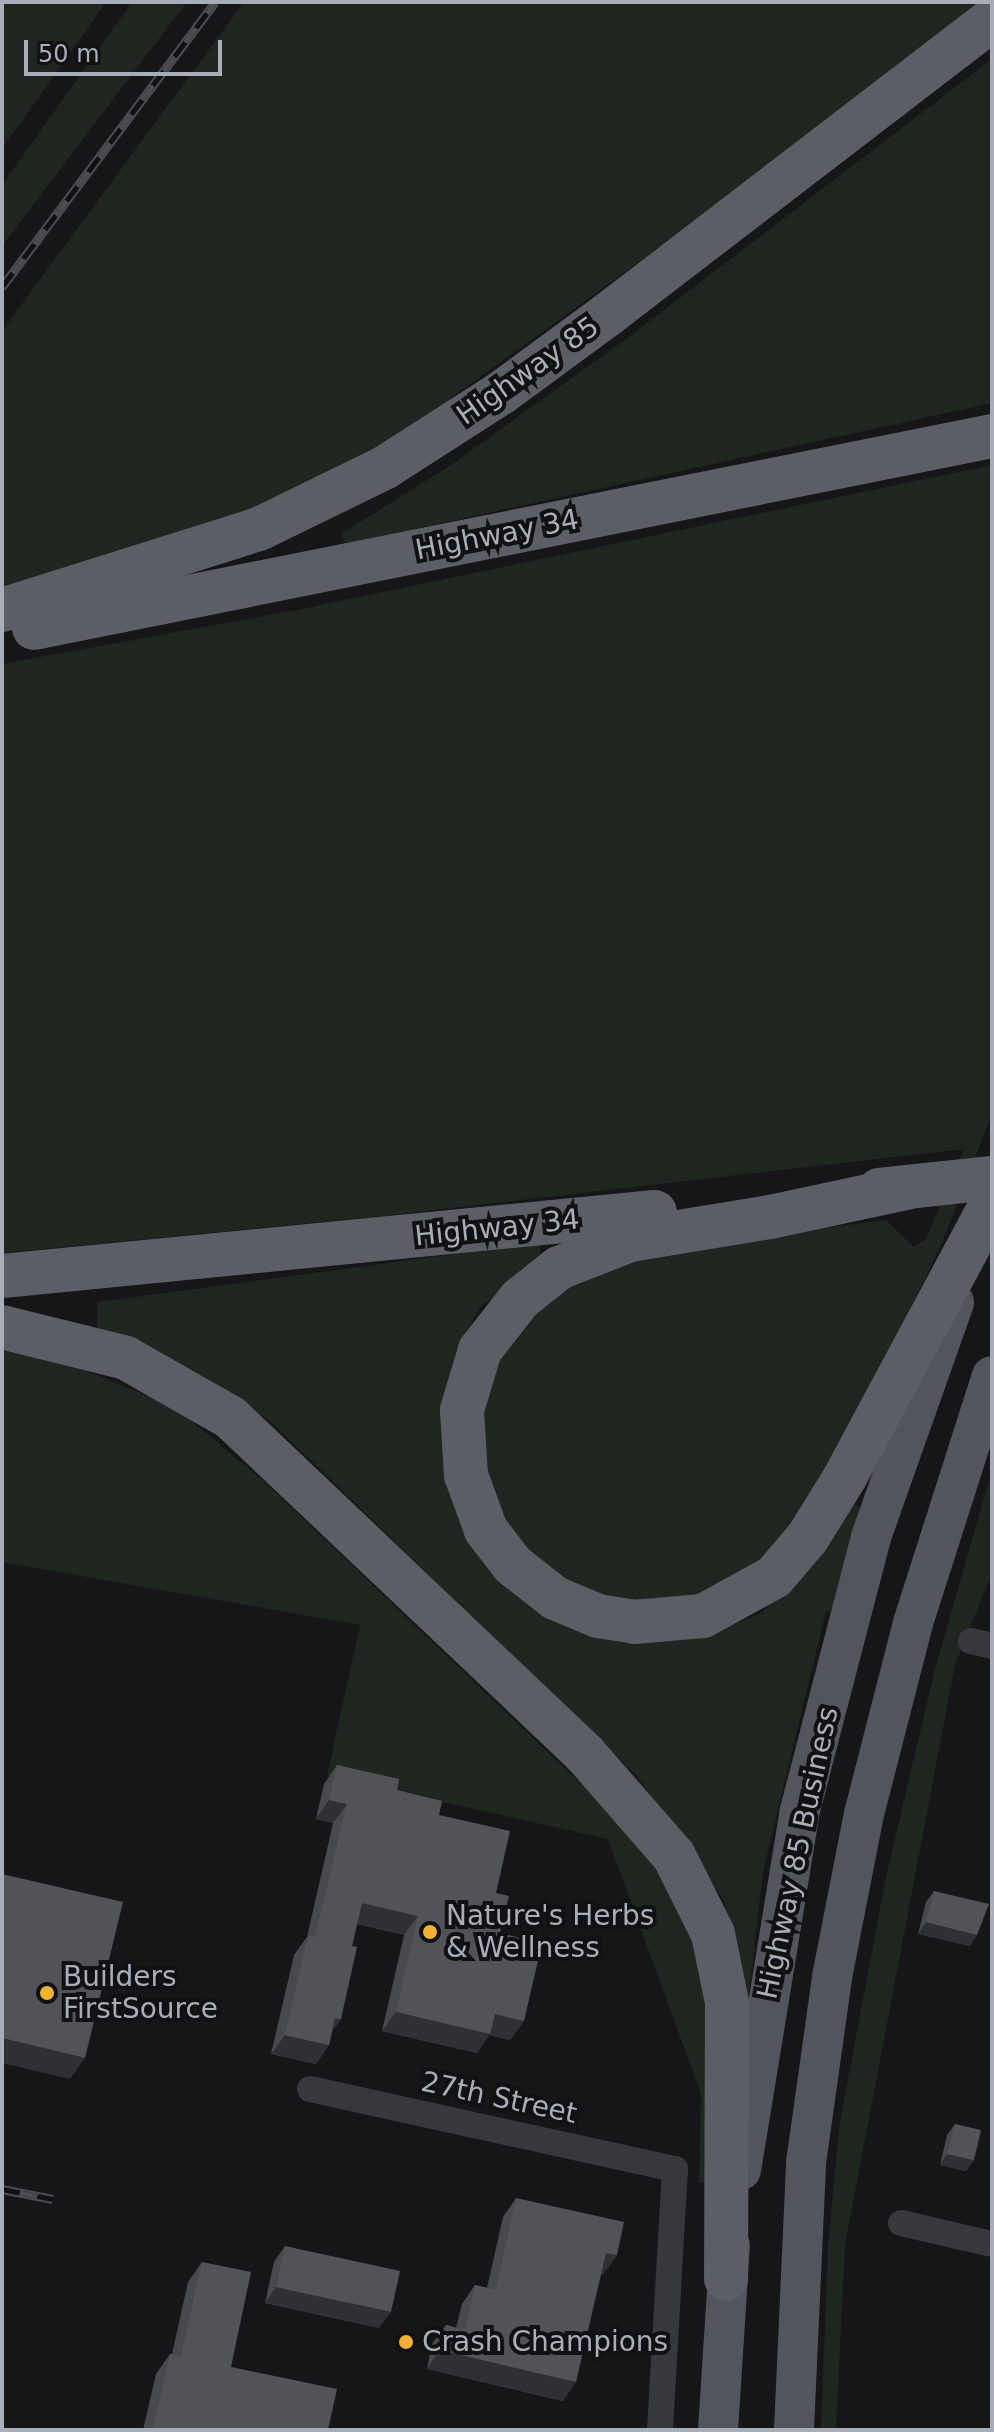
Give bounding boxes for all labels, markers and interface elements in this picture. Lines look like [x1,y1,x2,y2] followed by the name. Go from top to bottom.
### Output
[28,24,226,74] scale bar
[38,40,100,68] text: 50 m
[451,310,605,432] street label: Highway 85
[413,503,581,567] street label: Highway 34
[413,1203,581,1253] street label: Highway 34
[751,1704,845,2002] street label: Highway 85 Business
[446,1899,654,1965] place label: Nature's Herbs & Wellness
[421,1923,439,1941] marker: Nature's Herbs & Wellness
[63,1960,218,2026] place label: Builders FirstSource
[38,1984,56,2002] marker: Builders FirstSource
[418,2065,580,2131] street label: 27th Street
[422,2325,668,2359] place label: Crash Champions
[397,2333,415,2351] marker: Crash Champions

